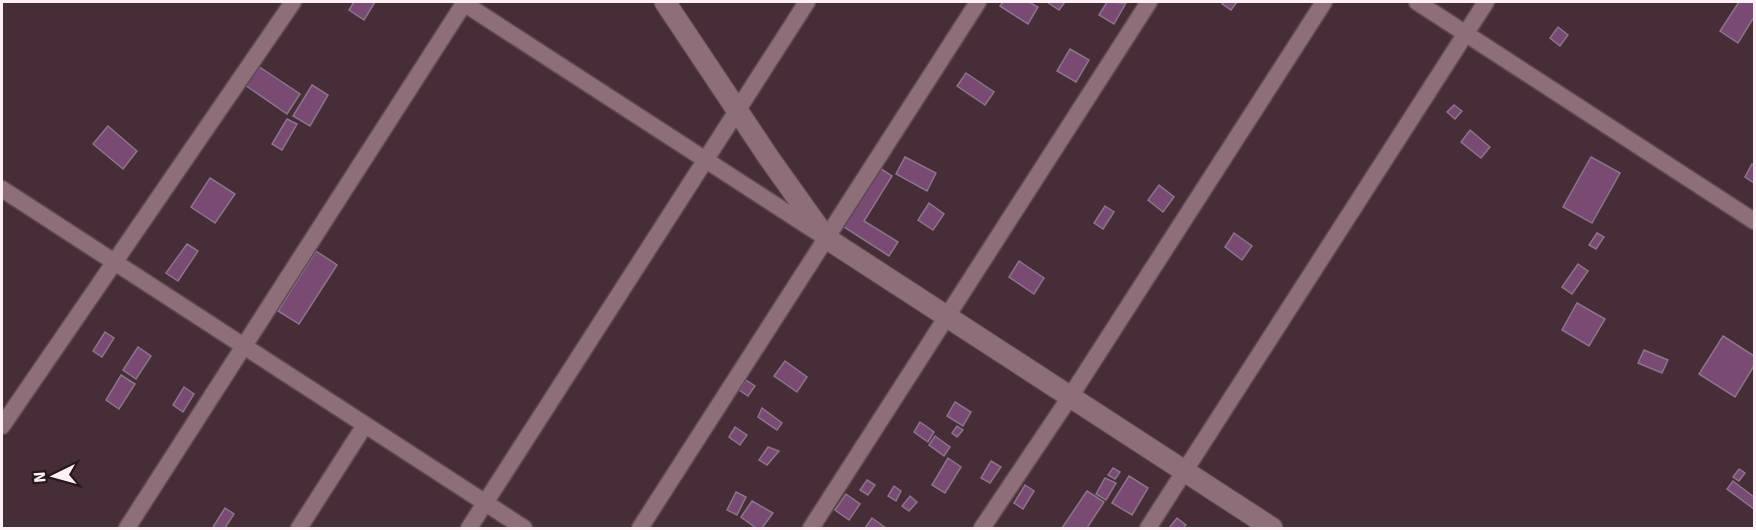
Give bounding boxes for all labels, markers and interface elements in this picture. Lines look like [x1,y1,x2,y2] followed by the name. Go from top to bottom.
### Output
[24,446,84,506] north arrow
[30,471,51,484] text: N

